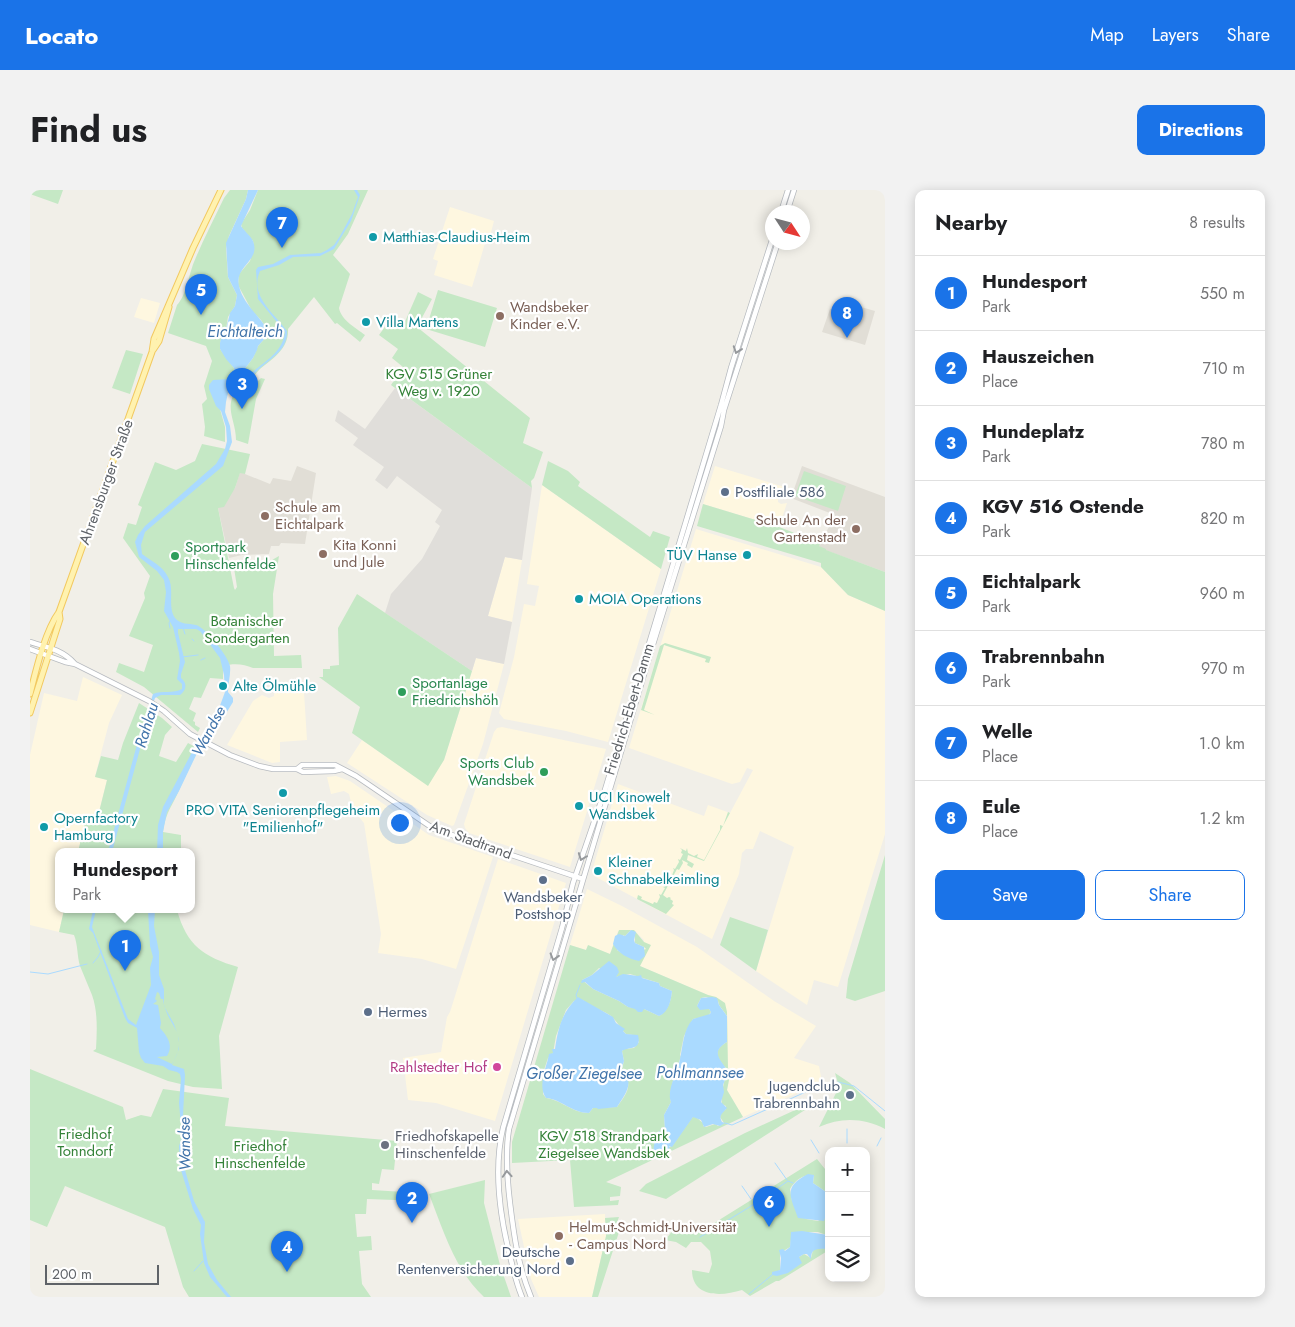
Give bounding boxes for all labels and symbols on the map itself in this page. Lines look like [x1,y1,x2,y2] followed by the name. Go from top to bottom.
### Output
[765,205,810,250] north arrow
[266,207,298,248] pin: 7
[383,226,530,248] place label: Matthias-Claudius-Heim
[367,231,379,243] marker: Matthias-Claudius-Heim
[185,274,217,315] pin: 5
[510,296,589,335] place label: Wandsbeker Kinder e.V.
[831,297,863,338] pin: 8
[494,310,506,322] marker: Wandsbeker Kinder e.V.
[376,311,458,333] place label: Villa Martens
[360,316,372,328] marker: Villa Martens
[207,320,283,343] water label: Eichtalteich
[733,345,743,354] one-way arrow
[386,363,493,402] park label: KGV 515 Grüner Weg v. 1920
[226,368,258,409] pin: 3
[73,416,139,548] street label: Ahrensburger Straße
[735,481,824,503] place label: Postfiliale 586
[719,486,731,498] marker: Postfiliale 586
[275,496,344,535] place label: Schule am Eichtalpark
[755,509,847,548] place label: Schule An der Gartenstadt
[259,510,271,522] marker: Schule am Eichtalpark
[850,523,862,535] marker: Schule An der Gartenstadt
[333,534,397,573] place label: Kita Konni und Jule
[185,536,276,575] place label: Sportpark Hinschenfelde
[667,544,737,566] place label: TÜV Hanse
[317,548,329,560] marker: Kita Konni und Jule
[741,549,753,561] marker: TÜV Hanse
[169,550,181,562] marker: Sportpark Hinschenfelde
[589,588,701,610] place label: MOIA Operations
[573,593,585,605] marker: MOIA Operations
[204,610,290,649] park label: Botanischer Sondergarten
[598,640,660,778] street label: Friedrich-Ebert-Damm
[412,672,499,711] place label: Sportanlage Friedrichshöh
[233,675,316,697] place label: Alte Ölmühle
[217,680,229,692] marker: Alte Ölmühle
[396,686,408,698] marker: Sportanlage Friedrichshöh
[129,700,164,751] water label: Rahlau
[186,702,231,760] water label: Wandse
[460,752,534,791] place label: Sports Club Wandsbek
[538,766,550,778] marker: Sports Club Wandsbek
[589,786,670,825] place label: UCI Kinowelt Wandsbek
[277,787,289,799] marker: PRO VITA Seniorenpflegeheim "Emilienhof"
[186,799,380,838] place label: PRO VITA Seniorenpflegeheim "Emilienhof"
[573,800,585,812] marker: UCI Kinowelt Wandsbek
[54,807,138,846] place label: Opernfactory Hamburg
[387,810,413,836] your location
[427,815,515,865] street label: Am Stadtrand
[38,821,50,833] marker: Opernfactory Hamburg
[608,851,720,890] place label: Kleiner Schnabelkeimling
[578,853,588,861] one-way arrow
[592,865,604,877] marker: Kleiner Schnabelkeimling
[537,874,549,886] marker: Wandsbeker Postshop
[504,886,583,925] place label: Wandsbeker Postshop
[109,930,141,971] pin: 1
[549,953,559,961] one-way arrow
[378,1001,427,1023] place label: Hermes
[362,1006,374,1018] marker: Hermes
[390,1056,488,1078] place label: Rahlstedter Hof
[491,1061,503,1073] marker: Rahlstedter Hof
[656,1061,744,1084] water label: Pohlmannsee
[526,1062,642,1085] water label: Großer Ziegelsee
[753,1075,840,1114] place label: Jugendclub Trabrennbahn
[844,1089,856,1101] marker: Jugendclub Trabrennbahn
[173,1117,196,1171] water label: Wandse
[57,1123,114,1162] park label: Friedhof Tonndorf
[395,1125,499,1164] place label: Friedhofskapelle Hinschenfelde
[538,1125,670,1164] park label: KGV 518 Strandpark Ziegelsee Wandsbek
[215,1135,306,1174] park label: Friedhof Hinschenfelde
[379,1139,391,1151] marker: Friedhofskapelle Hinschenfelde
[502,1170,513,1178] one-way arrow
[396,1182,428,1223] pin: 2
[753,1186,785,1227] pin: 6
[569,1216,737,1255] place label: Helmut-Schmidt-Universität - Campus Nord
[553,1230,565,1242] marker: Helmut-Schmidt-Universität - Campus Nord
[271,1231,303,1272] pin: 4
[397,1241,560,1280] place label: Deutsche Rentenversicherung Nord
[564,1255,576,1267] marker: Deutsche Rentenversicherung Nord
[45,1262,159,1285] scale bar

